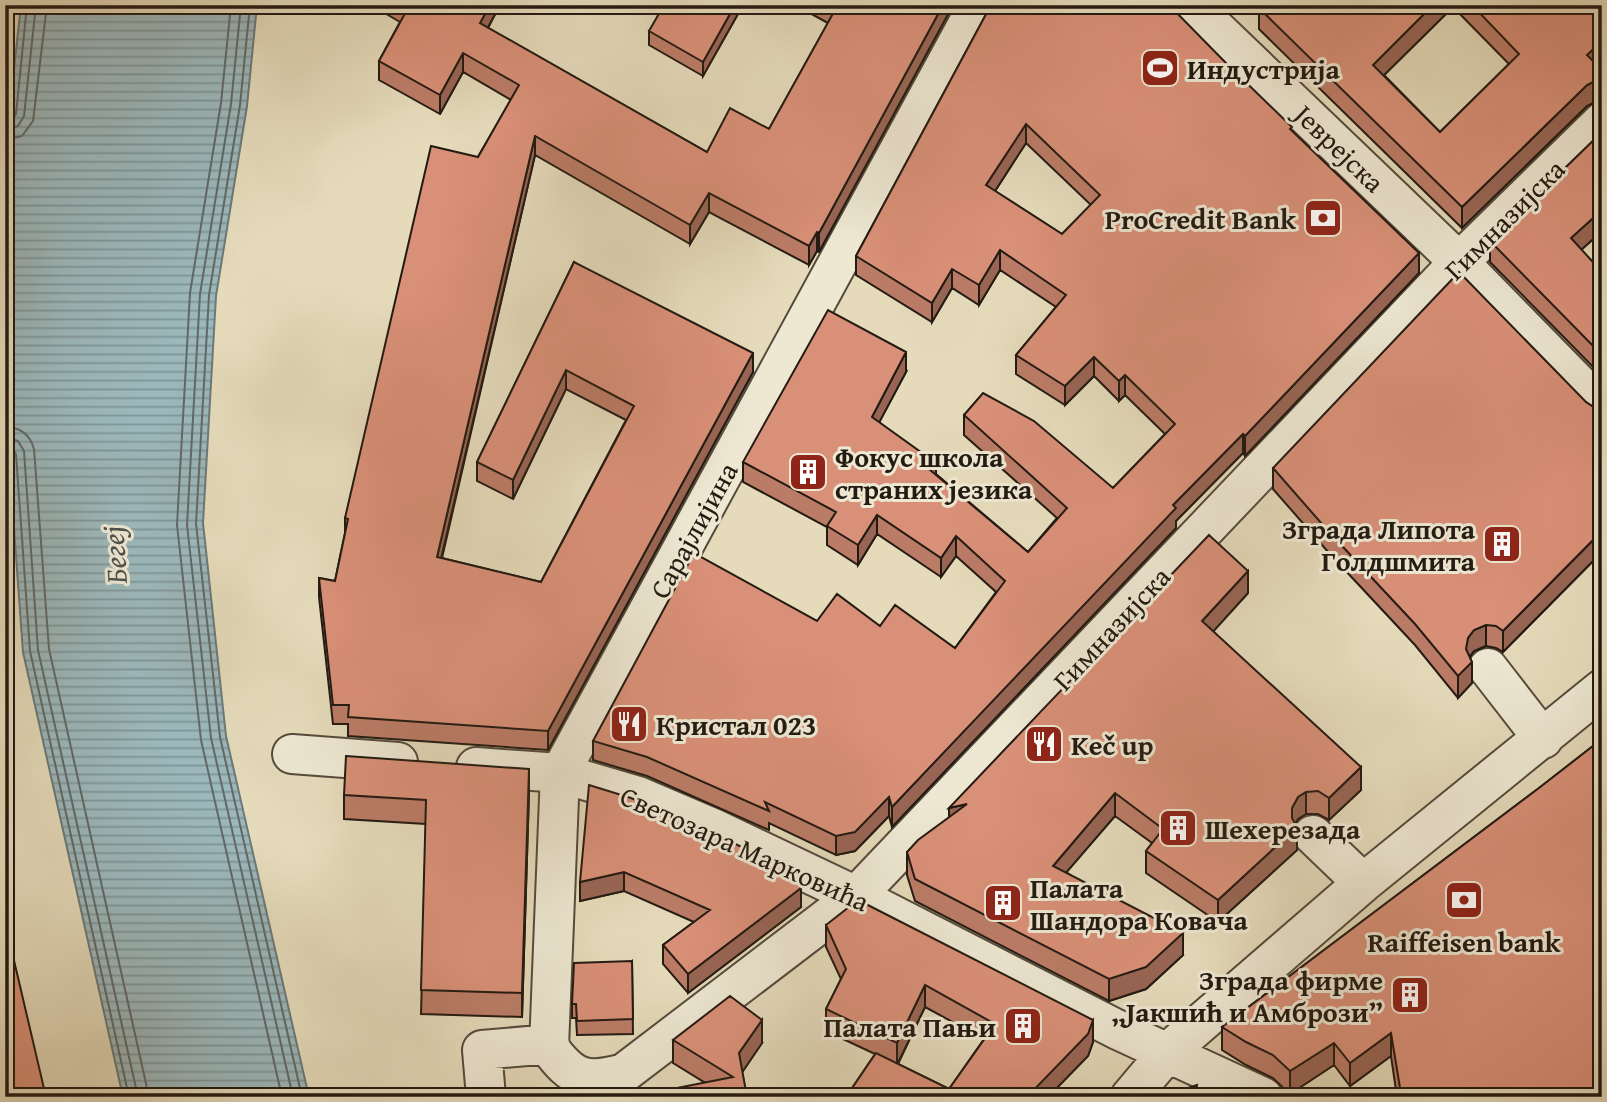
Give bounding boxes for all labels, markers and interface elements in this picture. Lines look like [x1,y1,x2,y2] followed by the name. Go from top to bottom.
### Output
[1139,47,1181,89] sports icon: Индустрија
[1187,48,1340,89] place label: Индустрија
[1283,92,1395,202] street label: Јеврејска
[1434,149,1574,289] street label: Гимназијска
[1302,197,1344,239] bank icon: ProCredit Bank
[1105,198,1297,239] place label: ProCredit Bank
[835,436,1033,509] place label: Фокус школа страних језика
[787,451,829,493] building icon: Фокус школа страних језика
[639,454,748,606] street label: Сарајлијина
[1282,508,1476,581] place label: Зграда Липота Голдшмита
[1481,523,1523,565] building icon: Зграда Липота Голдшмита
[90,524,138,586] water label: Бегеј
[1043,556,1180,699] street label: Гимназијска
[608,703,650,745] restaurant icon: Кристал 023
[656,704,817,745] place label: Кристал 023
[1023,723,1065,765] restaurant icon: Keč up
[1071,724,1154,765] place label: Keč up
[614,775,877,922] street label: Светозара Марковића
[1157,807,1199,849] building icon: Шехерезада
[1205,808,1361,849] place label: Шехерезада
[1030,867,1249,940] place label: Палата Шандора Ковача
[1443,879,1485,921] bank icon: Raiffeisen bank
[982,882,1024,924] building icon: Палата Шандора Ковача
[1368,921,1562,962] place label: Raiffeisen bank
[1111,959,1383,1032] place label: Зграда фирме „Јакшић и Амбрози”
[1389,974,1431,1016] building icon: Зграда фирме „Јакшић и Амбрози”
[1002,1005,1044,1047] building icon: Палата Пањи
[823,1006,996,1047] place label: Палата Пањи

